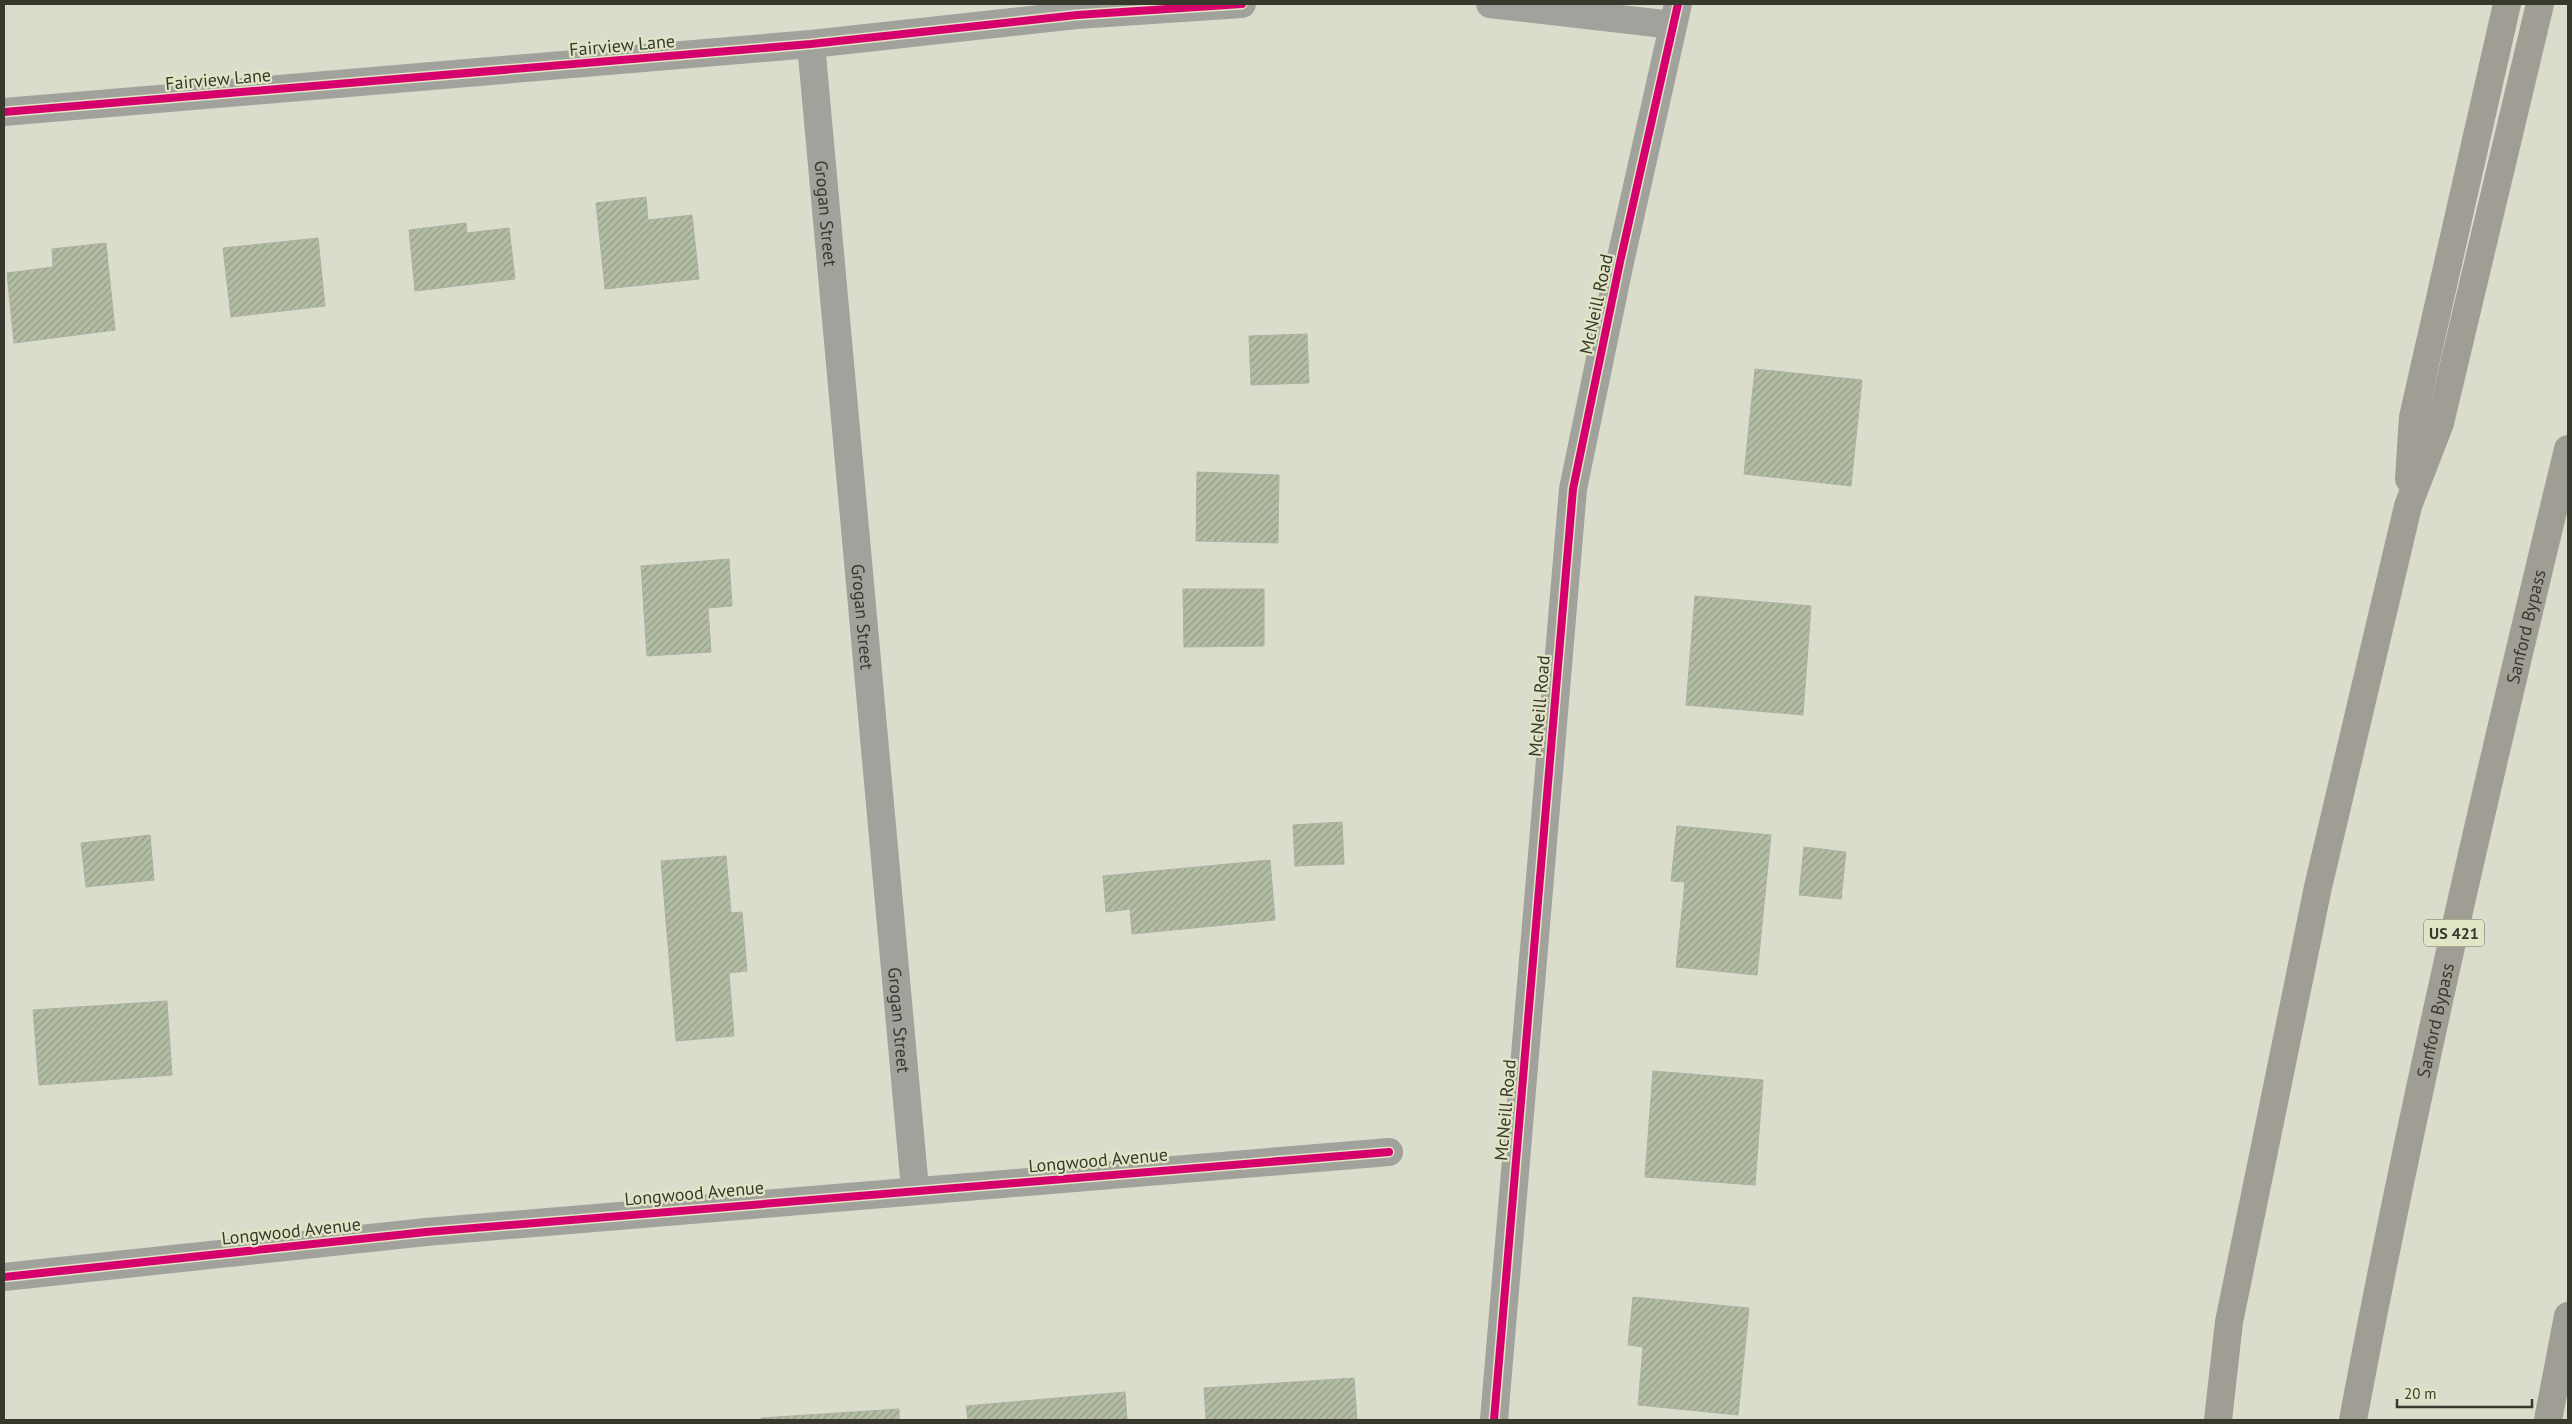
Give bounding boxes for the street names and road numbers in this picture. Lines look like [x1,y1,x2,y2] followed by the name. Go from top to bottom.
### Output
[568,29,676,61] street label: Fairview Lane
[164,63,272,95] street label: Fairview Lane
[810,159,843,267] street label: Grogan Street
[1574,252,1618,356] street label: McNeill Road
[847,563,879,671] street label: Grogan Street
[2501,567,2550,686] street label: Sanford Bypass
[1523,654,1555,758] street label: McNeill Road
[2424,920,2484,946] road number: US 421
[2411,961,2459,1080] street label: Sanford Bypass
[883,966,916,1074] street label: Grogan Street
[1489,1058,1521,1162] street label: McNeill Road
[1027,1142,1169,1178] street label: Longwood Avenue
[623,1175,765,1211] street label: Longwood Avenue
[220,1212,362,1250] street label: Longwood Avenue

